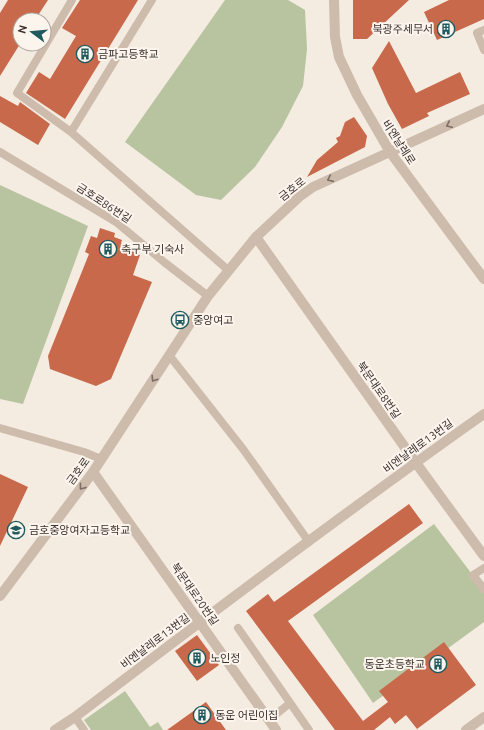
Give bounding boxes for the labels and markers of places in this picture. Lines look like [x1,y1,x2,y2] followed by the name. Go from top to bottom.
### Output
[436,19,456,39] building icon: 북광주세무서
[372,23,433,35] place label: 북광주세무서
[75,44,95,64] building icon: 금파고등학교
[98,48,159,60] place label: 금파고등학교
[98,239,118,259] building icon: 축구부 기숙사
[121,243,184,255] place label: 축구부 기숙사
[170,310,190,330] bus stop icon: 중앙여고
[193,314,233,326] place label: 중앙여고
[6,520,26,540] school or university icon: 금호중앙여자고등학교
[29,524,130,536] place label: 금호중앙여자고등학교
[187,648,207,668] building icon: 노인정
[210,652,240,664] place label: 노인정
[428,654,448,674] building icon: 동운초등학교
[364,658,425,670] place label: 동운초등학교
[192,705,212,725] building icon: 동운 어린이집
[215,709,278,721] place label: 동운 어린이집

